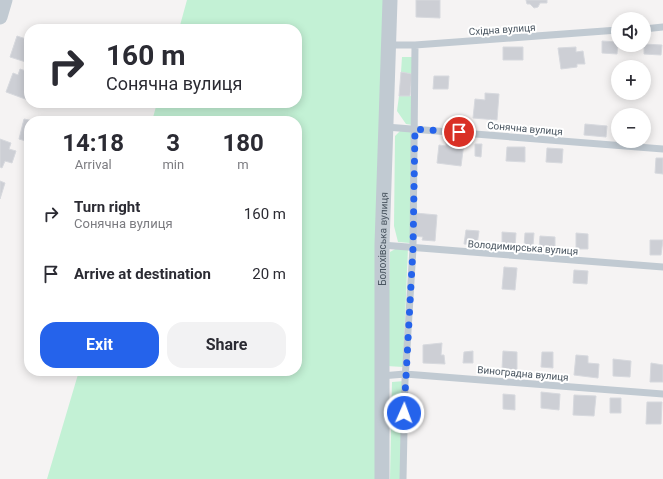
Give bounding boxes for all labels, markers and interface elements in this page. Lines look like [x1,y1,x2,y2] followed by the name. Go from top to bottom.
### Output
[611,12,651,148] map controls
[611,12,651,52] button: sound
[468,22,536,37] street label: Східна вулиця
[106,39,185,72] text: 160 m
[40,40,92,92] icon: right
[611,60,651,100] button: +
[106,73,242,94] text: Сонячна вулиця
[611,108,651,148] button: −
[442,115,476,149] pin
[487,120,563,137] street label: Сонячна вулиця
[448,121,470,143] icon: arrive
[62,129,124,157] text: 14:18
[166,129,180,157] text: 3
[222,129,264,157] text: 180
[75,157,112,172] text: Arrival
[162,157,184,172] text: min
[237,157,249,172] text: m
[377,192,390,286] street label: Болохівська вулиця
[74,198,140,216] text: Turn right
[40,203,62,225] icon: right
[244,205,286,223] text: 160 m
[74,216,173,231] text: Сонячна вулиця
[467,238,579,257] street label: Володимирська вулиця
[40,263,62,285] icon: arrive
[74,265,211,283] text: Arrive at destination
[252,265,286,283] text: 20 m
[40,322,159,368] button: Exit
[167,322,286,368] button: Share
[477,364,569,383] street label: Виноградна вулиця
[383,392,425,434] position arrow

